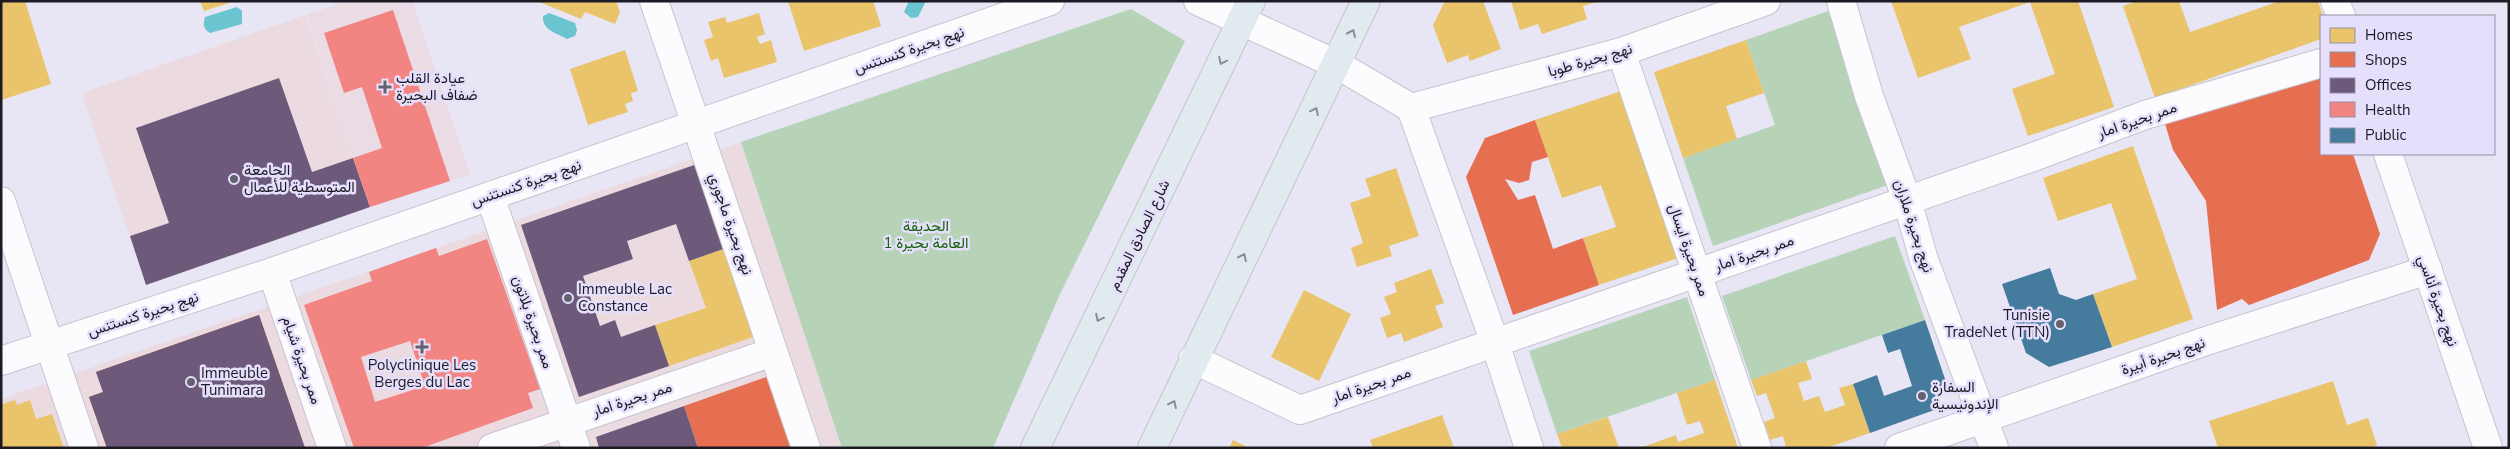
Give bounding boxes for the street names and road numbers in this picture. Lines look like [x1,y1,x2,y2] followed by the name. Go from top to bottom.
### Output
[851,22,967,79] street label: نهج بحيرة كنستنس
[1546,38,1635,83] street label: نهج بحيرة طوبا
[2094,97,2179,143] street label: ممر بحيرة امار
[468,155,584,212] street label: نهج بحيرة كنستنس
[701,170,758,279] street label: نهج بحيرة ماجوري
[1104,176,1175,294] street label: شارع الصادق المقدم
[1889,177,1938,275] street label: نهج بحيرة ملاران
[1664,201,1714,299] street label: ممر بحيرة ايسال
[1711,230,1796,276] street label: ممر بحيرة امار
[2410,253,2463,350] street label: نهج بحيرة أناسي
[508,273,558,371] street label: ممر بحيرة بلاتون
[85,287,201,342] street label: نهج بحيرة كنستنس
[277,313,327,407] street label: ممر بحيرة شيام
[2118,332,2208,381] street label: نهج بحيرة أبيرة
[1328,362,1413,408] street label: ممر بحيرة امار
[589,377,674,422] street label: ممر بحيرة امار

